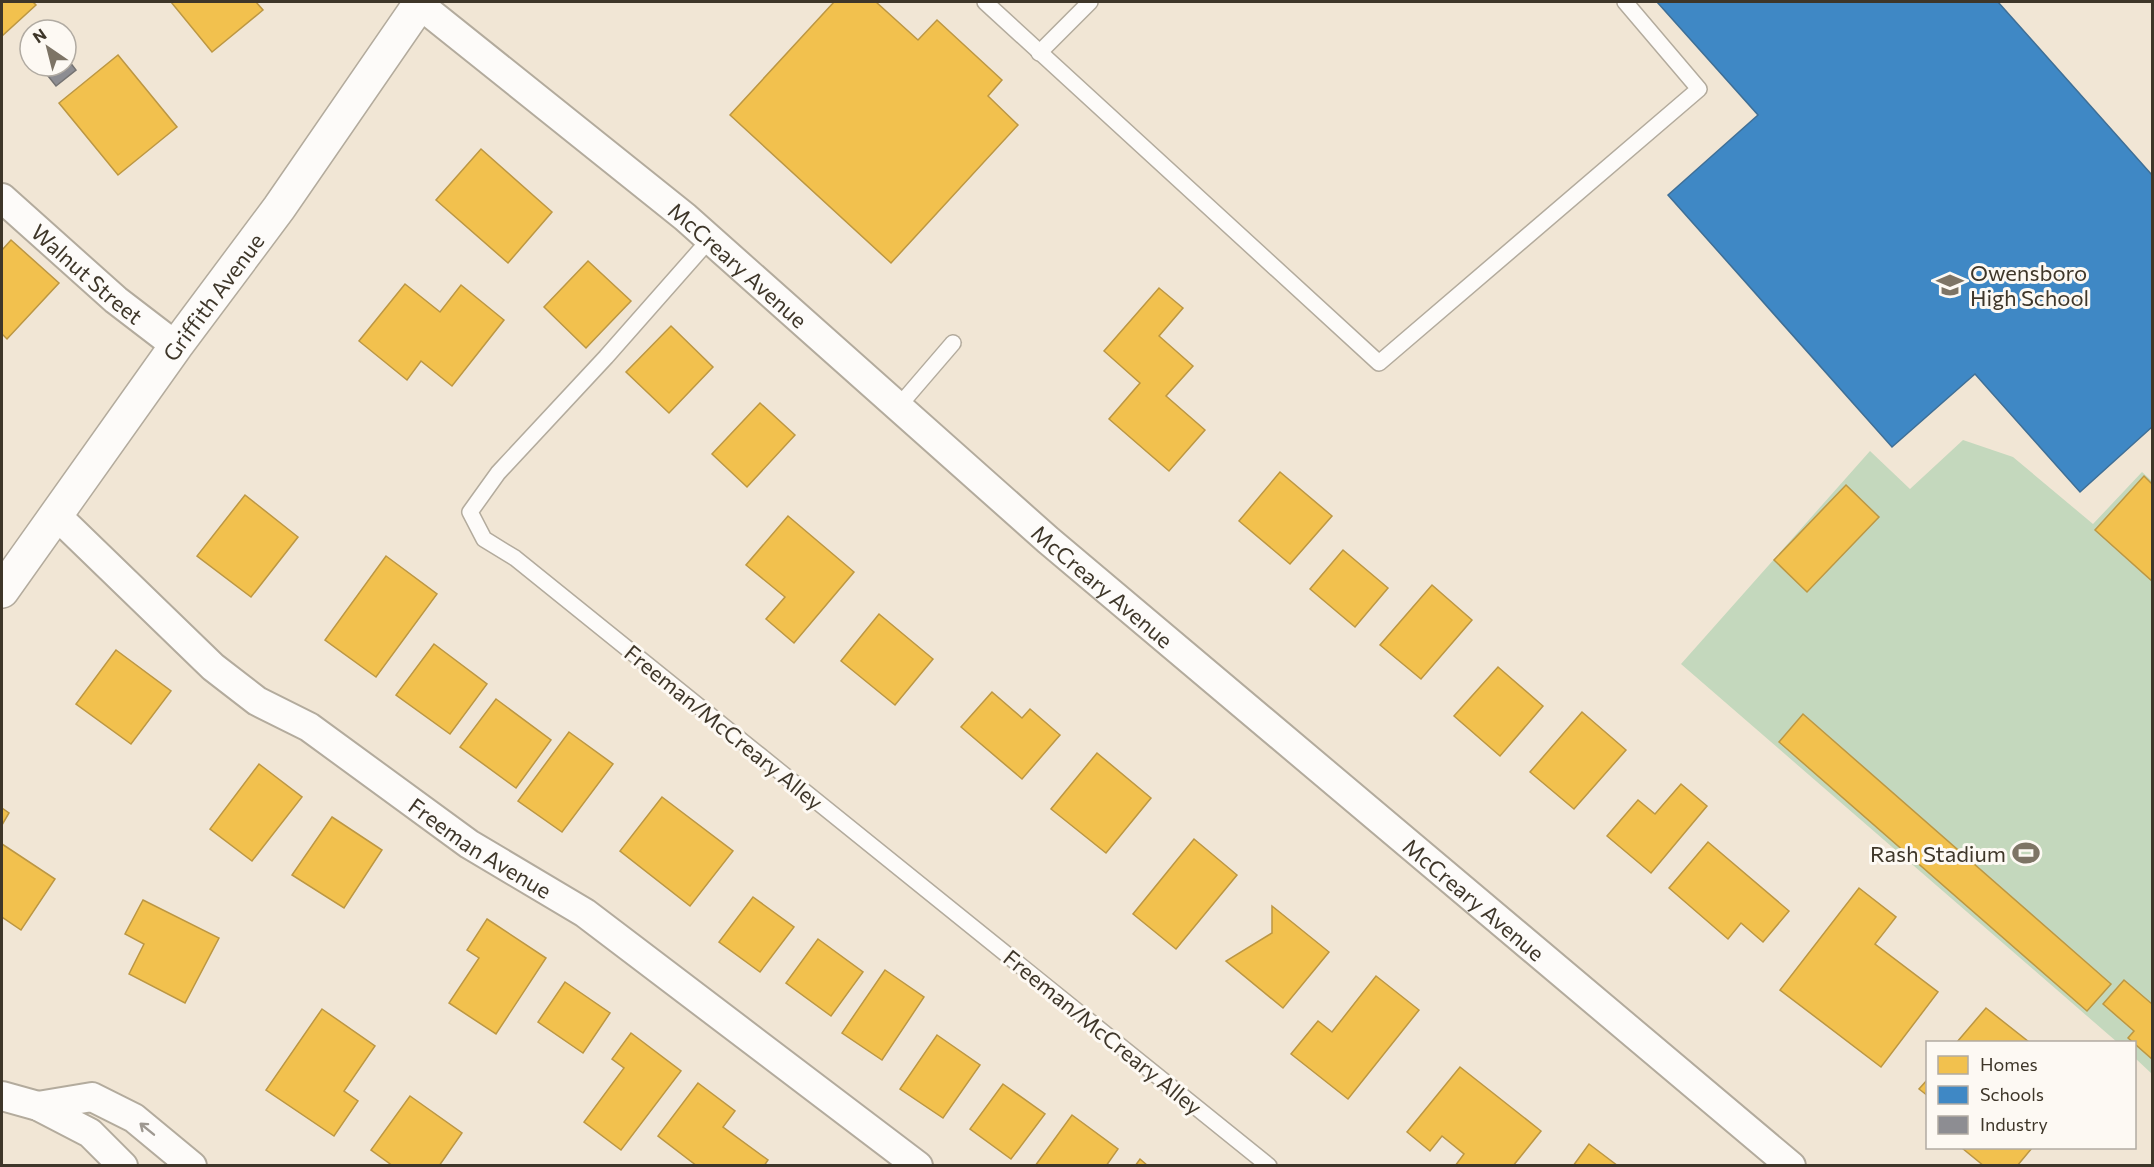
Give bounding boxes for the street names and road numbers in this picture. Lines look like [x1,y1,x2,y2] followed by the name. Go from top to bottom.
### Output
[663,196,813,333] street label: McCreary Avenue
[26,218,148,329] street label: Walnut Street
[156,228,269,366] street label: Griffith Avenue
[1026,519,1179,653] street label: McCreary Avenue
[619,639,829,815] street label: Freeman/McCreary Alley
[404,791,557,904] street label: Freeman Avenue
[1398,832,1550,966] street label: McCreary Avenue
[998,944,1208,1120] street label: Freeman/McCreary Alley

